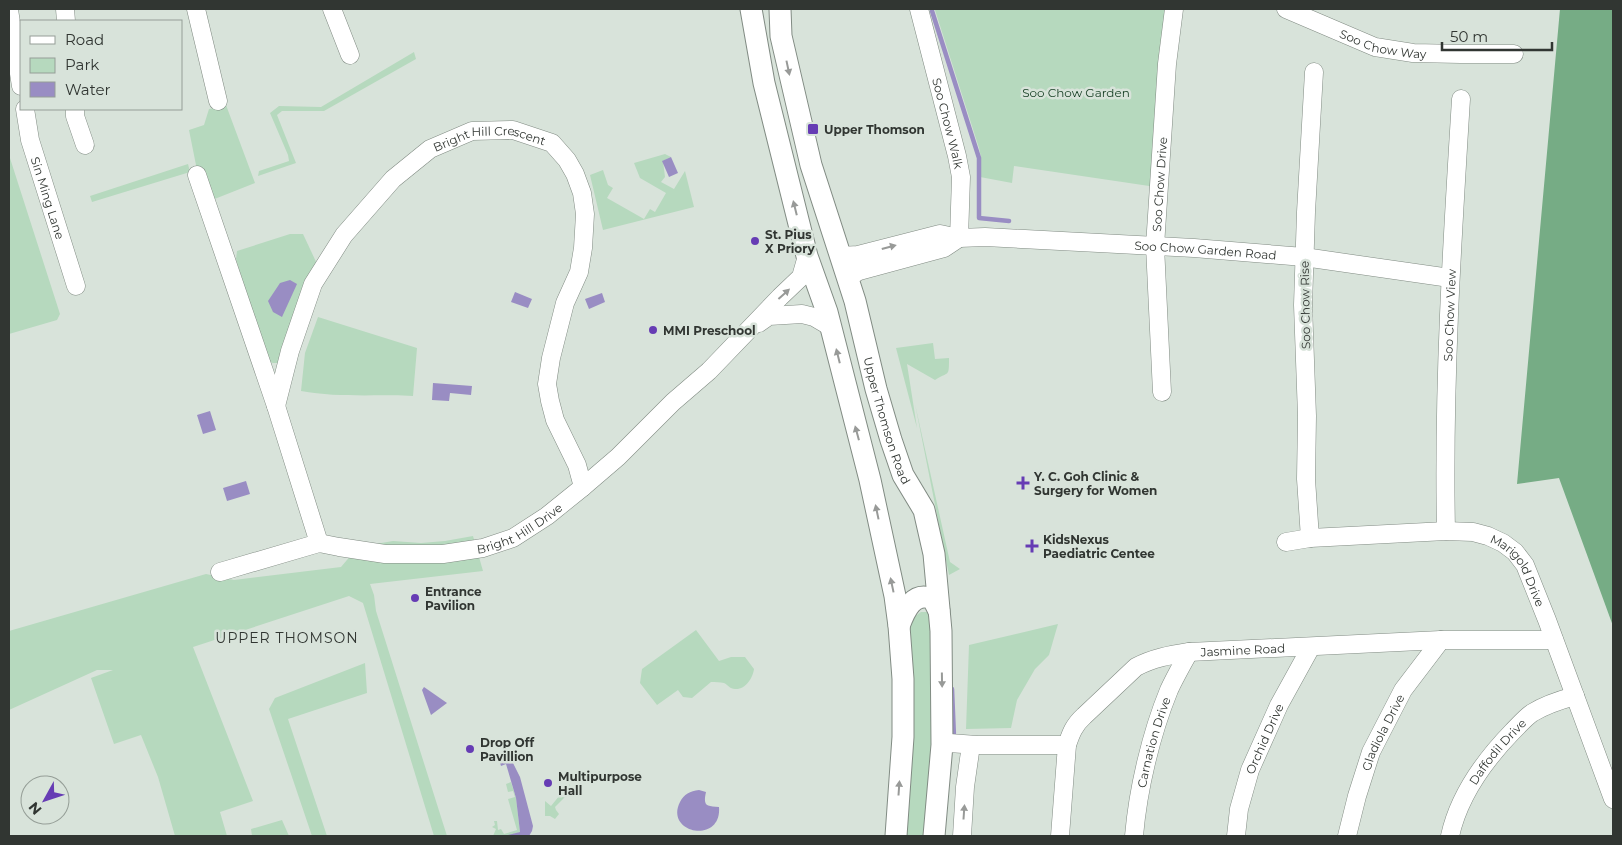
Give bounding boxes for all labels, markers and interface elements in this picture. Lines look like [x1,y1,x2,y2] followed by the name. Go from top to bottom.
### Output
[20,20,182,110] legend
[1442,20,1552,52] scale bar
[1338,25,1427,61] street label: Soo Chow Way
[1450,27,1488,46] text: 50 m
[65,30,104,49] text: Road
[65,55,99,74] text: Park
[784,60,792,75] one-way arrow
[930,76,967,171] street label: Soo Chow Walk
[65,80,111,99] text: Water
[1022,85,1130,100] park label: Soo Chow Garden
[430,122,548,154] street label: Bright Hill Crescent
[806,122,820,136] marker: Upper Thomson
[824,122,925,137] place label: Upper Thomson
[1148,137,1170,232] street label: Soo Chow Drive
[28,155,68,241] street label: Sin Ming Lane
[791,201,799,216] one-way arrow
[765,227,815,256] place label: St. Pius X Priory
[749,235,761,247] marker: St. Pius X Priory
[1134,237,1277,262] street label: Soo Chow Garden Road
[881,243,896,251] one-way arrow
[1297,261,1313,349] street label: Soo Chow Rise
[1440,268,1459,361] street label: Soo Chow View
[778,288,790,299] one-way arrow
[663,323,756,338] place label: MMI Preschool
[647,324,659,336] marker: MMI Preschool
[834,348,842,364] one-way arrow
[861,355,914,487] street label: Upper Thomson Road
[853,426,861,441] one-way arrow
[1033,469,1157,498] place label: Y. C. Goh Clinic & Surgery for Women
[1016,476,1030,490] marker: Y. C. Goh Clinic & Surgery for Women
[476,499,565,556] street label: Bright Hill Drive
[873,504,881,519] one-way arrow
[1488,531,1548,609] street label: Marigold Drive
[1043,532,1155,561] place label: KidsNexus Paediatric Centee
[1025,539,1039,553] marker: KidsNexus Paediatric Centee
[888,576,896,592] one-way arrow
[425,584,482,613] place label: Entrance Pavilion
[409,592,421,604] marker: Entrance Pavilion
[215,629,359,647] district label: UPPER THOMSON
[1199,640,1286,659] street label: Jasmine Road
[938,672,946,688] one-way arrow
[1358,691,1407,773] street label: Gladiola Drive
[1133,694,1173,789] street label: Carnation Drive
[1242,701,1286,776] street label: Orchid Drive
[1465,715,1529,787] street label: Daffodil Drive
[480,735,535,764] place label: Drop Off Pavillion
[464,743,476,755] marker: Drop Off Pavillion
[558,769,642,798] place label: Multipurpose Hall
[20,775,70,825] north arrow
[542,777,554,789] marker: Multipurpose Hall
[896,779,904,795] one-way arrow
[25,798,46,818] text: N
[960,803,968,819] one-way arrow

